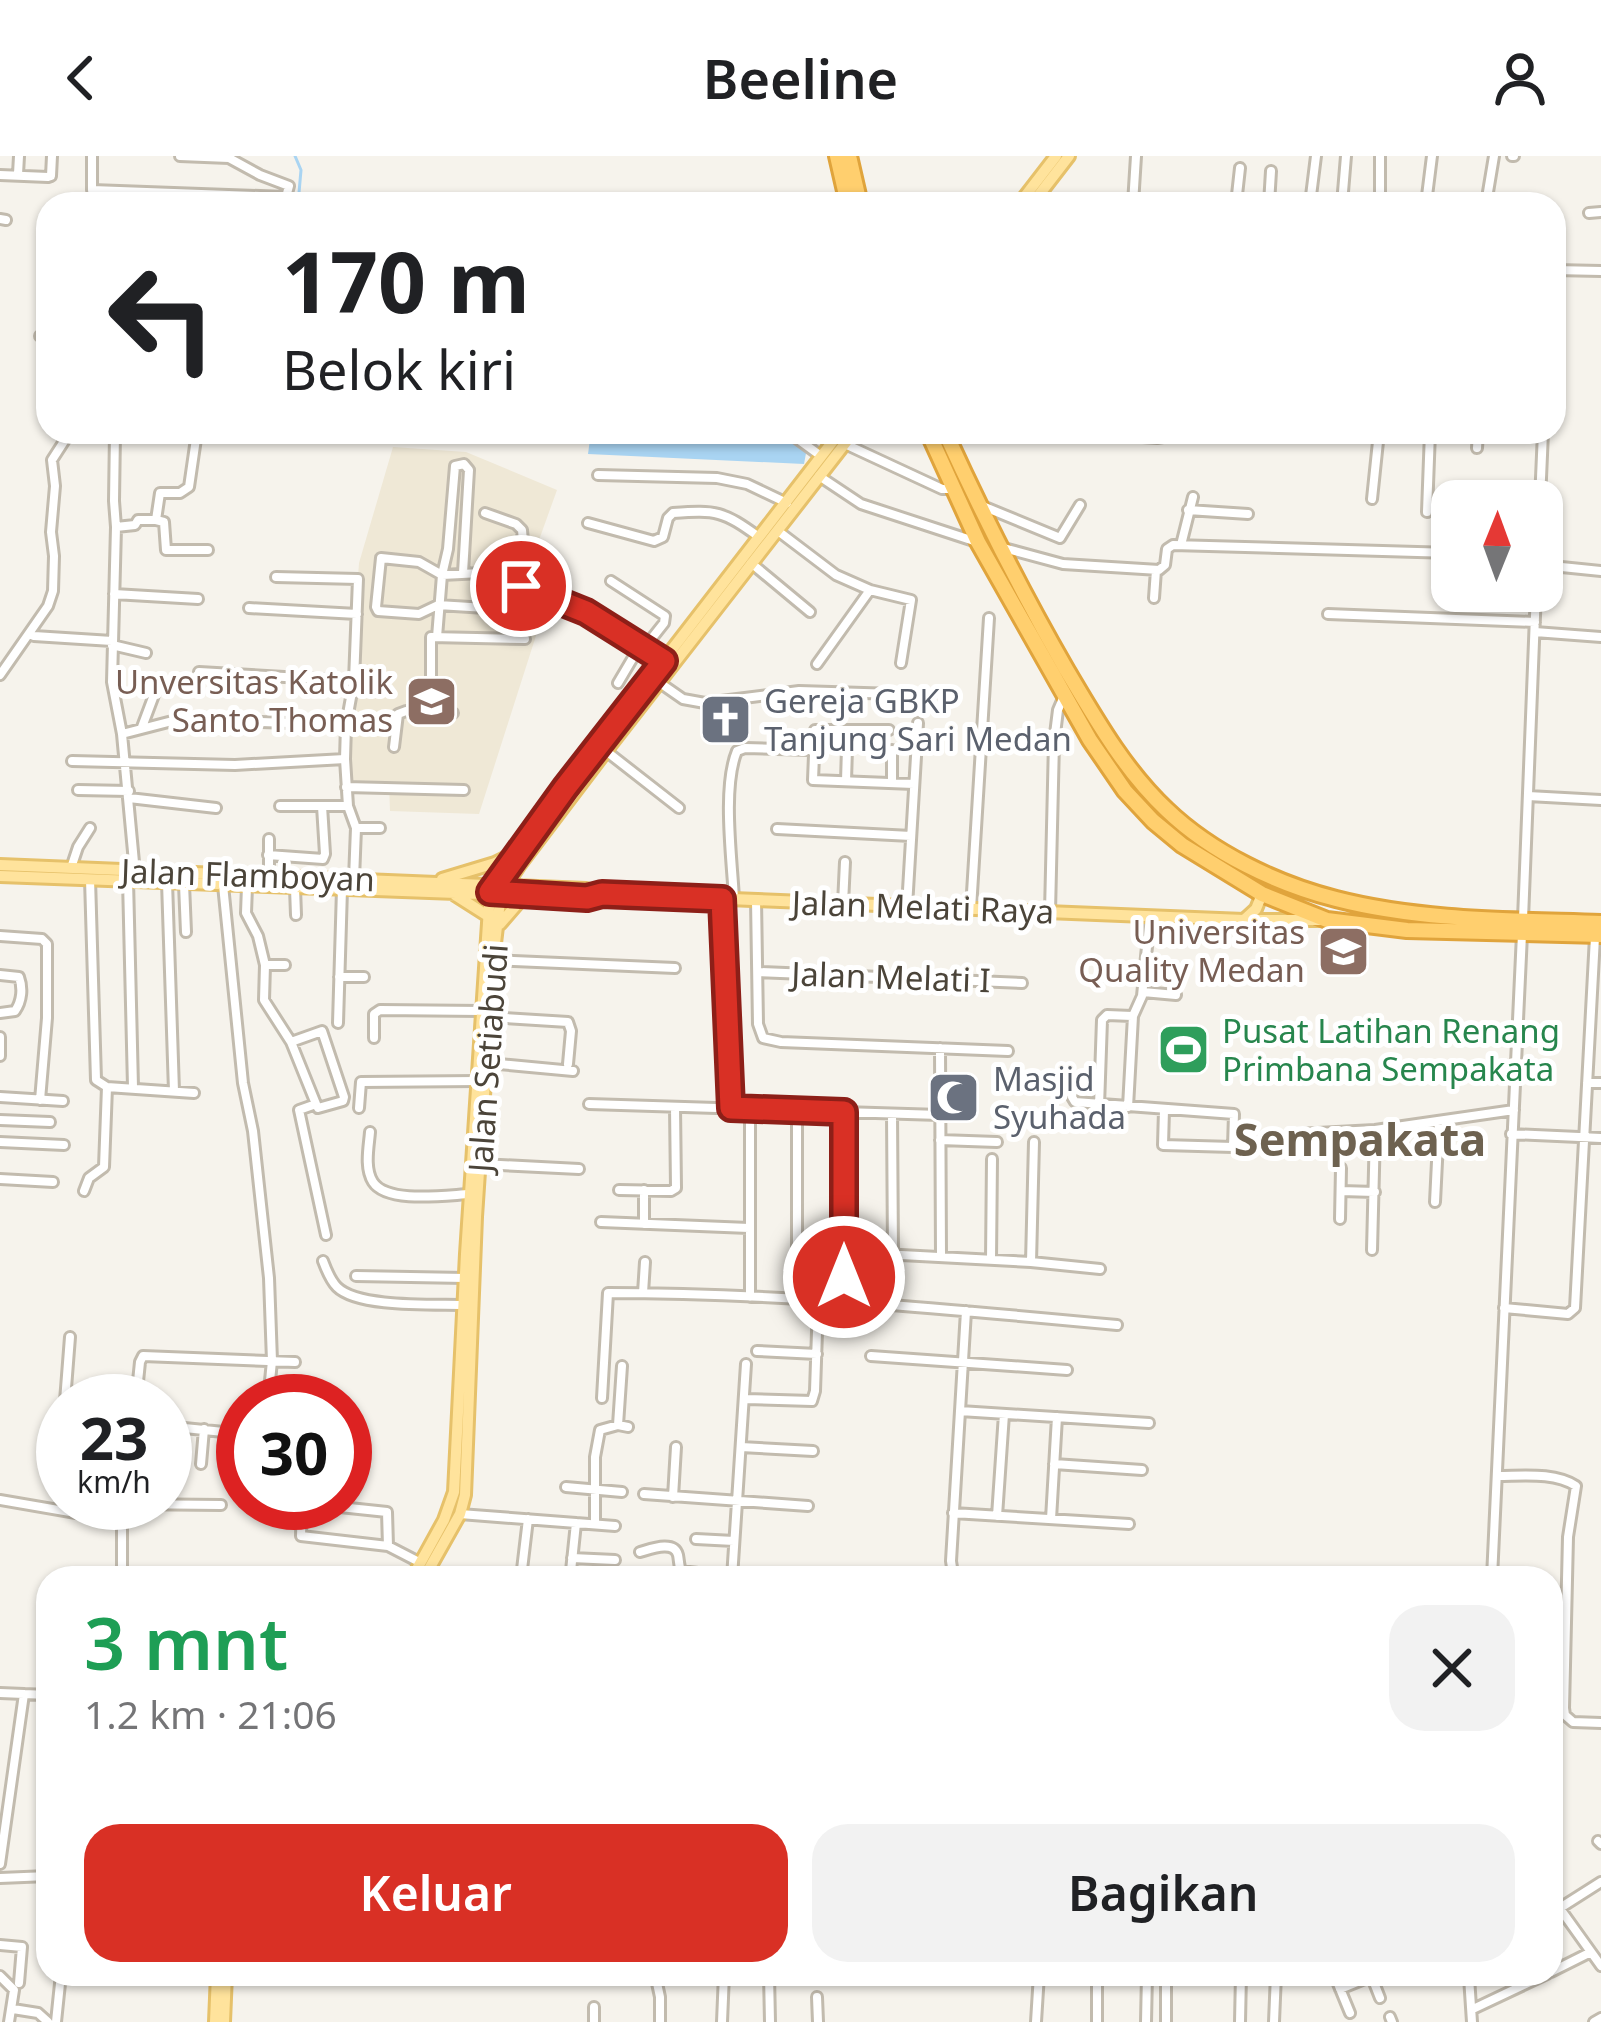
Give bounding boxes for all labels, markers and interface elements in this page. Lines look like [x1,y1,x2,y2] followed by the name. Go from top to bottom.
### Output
[703,41,898,115] text: Beeline
[48,45,114,111] icon: back
[1487,45,1553,111] icon: person
[282,223,530,338] text: 170 m
[84,240,240,396] icon: left
[282,332,516,406] text: Belok kiri
[1431,480,1563,612] north arrow
[1431,480,1563,612] map controls
[470,535,572,637] pin
[488,553,554,619] icon: arrive
[115,659,393,742] place label: Unversitas Katolik Santo Thomas
[404,673,460,729] school or university icon: Unversitas Katolik Santo Thomas
[764,678,1072,761] place label: Gereja GBKP Tanjung Sari Medan
[697,692,753,748] church icon: Gereja GBKP Tanjung Sari Medan
[117,847,376,901] street label: Jalan Flamboyan
[788,879,1055,934] street label: Jalan Melati Raya
[1078,909,1305,992] place label: Universitas Quality Medan
[1316,923,1372,979] school or university icon: Universitas Quality Medan
[457,942,518,1177] street label: Jalan Setiabudi
[788,950,991,1002] street label: Jalan Melati I
[1222,1008,1560,1091] place label: Pusat Latihan Renang Primbana Sempakata
[1155,1022,1211,1078] sports icon: Pusat Latihan Renang Primbana Sempakata
[993,1056,1126,1139] place label: Masjid Syuhada
[926,1070,982,1126] mosque icon: Masjid Syuhada
[1234,1108,1486,1169] district label: Sempakata
[781,1214,907,1340] position arrow
[216,1374,372,1530] speed limit sign: 30
[80,1396,148,1478] text: 23
[77,1461,151,1502] text: km/h
[84,1593,288,1691] text: 3 mnt
[1389,1605,1515,1731] button: close
[84,1687,337,1740] text: 1.2 km · 21:06
[84,1824,788,1962] button: Keluar
[812,1824,1515,1962] button: Bagikan

